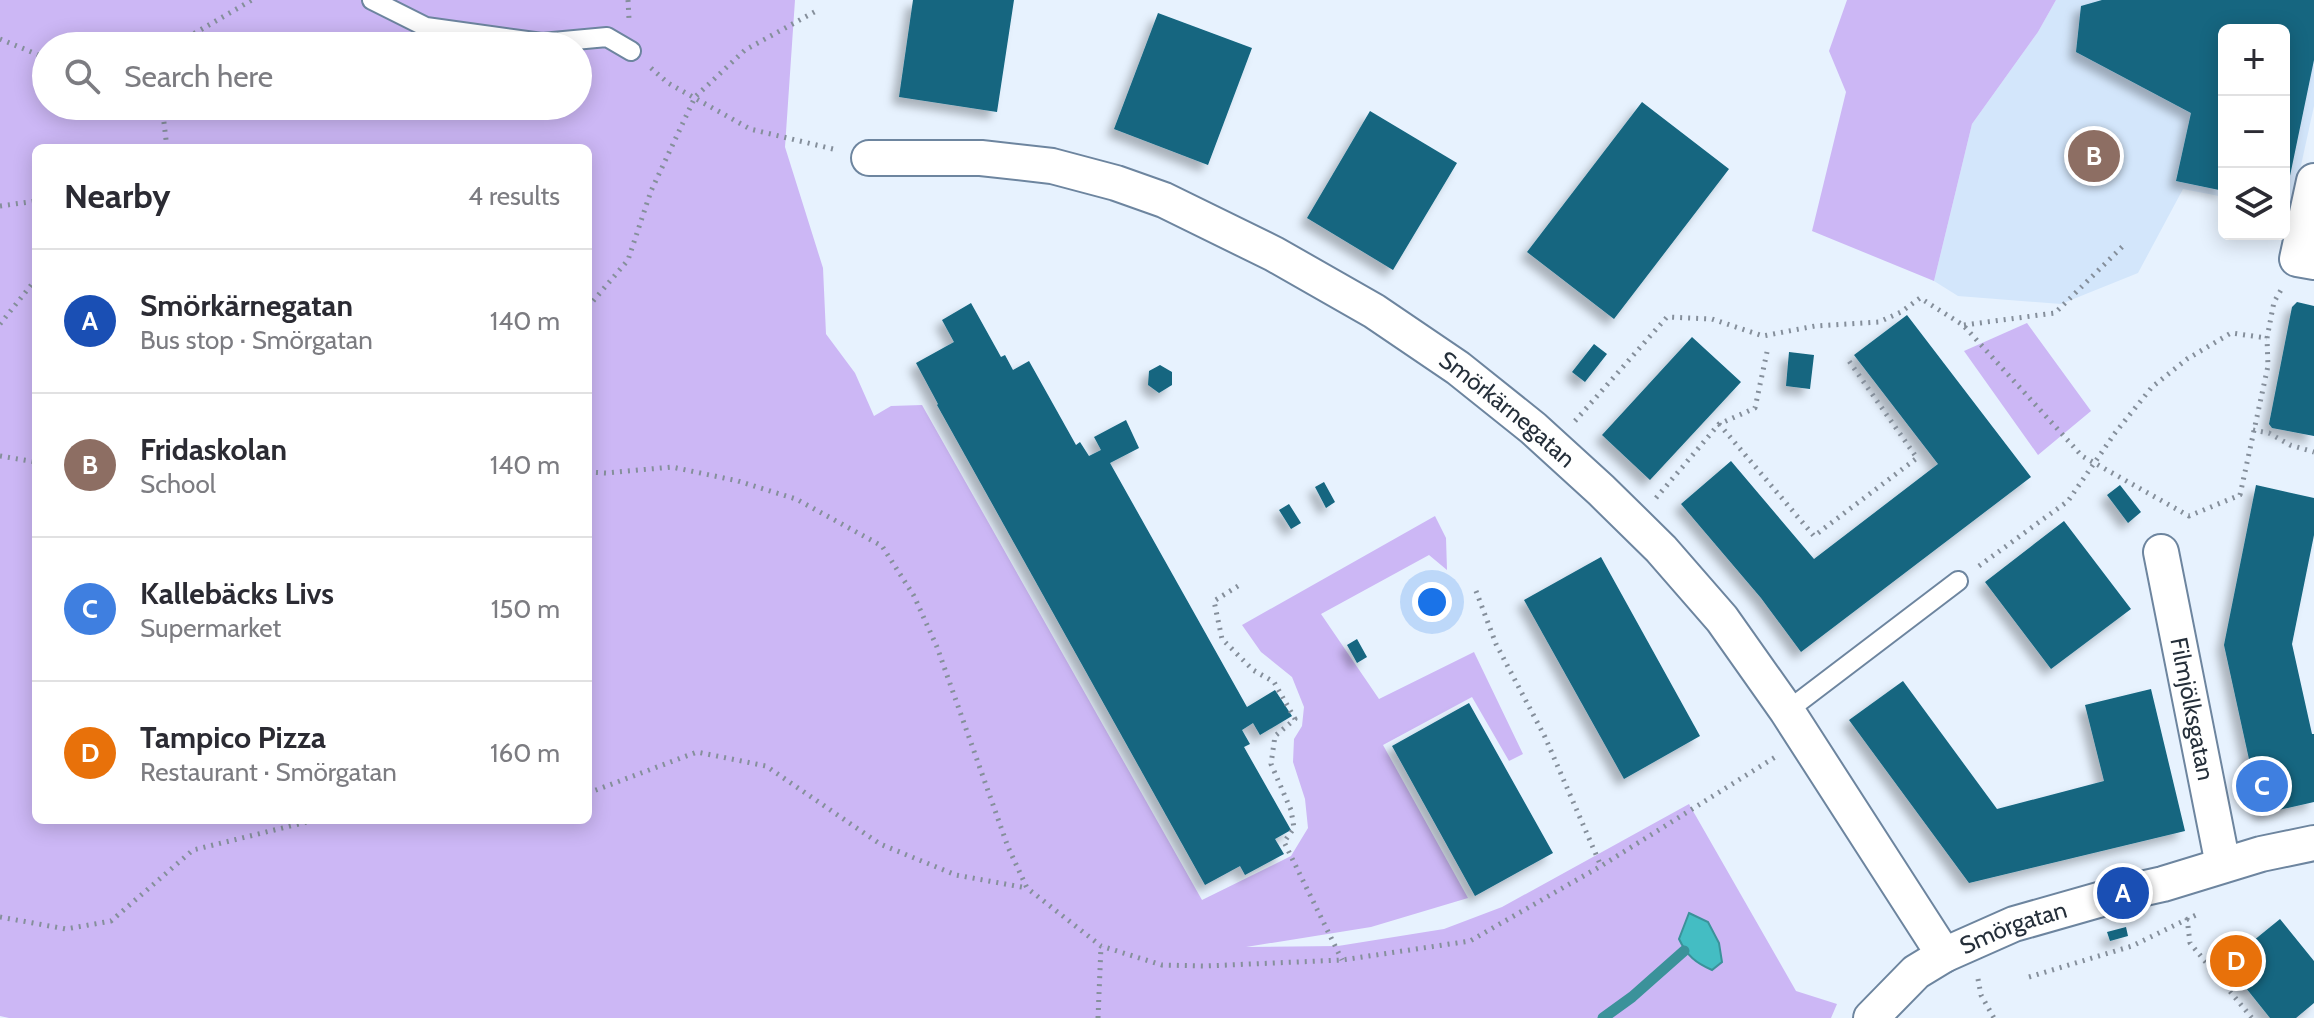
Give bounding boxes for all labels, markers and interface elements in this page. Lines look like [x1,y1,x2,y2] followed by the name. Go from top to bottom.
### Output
[2218,24,2290,240] map controls
[2218,24,2290,96] button: +
[32,32,592,120] search box
[60,54,104,98] icon: search
[124,58,273,95] text: Search here
[2218,96,2290,168] button: −
[2068,126,2120,186] pin: B
[2218,168,2290,240] button: layers
[64,175,171,217] text: Nearby
[468,180,560,212] text: 4 results
[140,287,353,324] text: Smörkärnegatan
[82,305,98,337] text: A
[490,305,560,337] text: 140 m
[140,324,373,356] text: Bus stop · Smörgatan
[1434,345,1581,473] street label: Smörkärnegatan
[140,431,287,468] text: Fridaskolan
[82,449,98,481] text: B
[490,449,560,481] text: 140 m
[140,468,216,500] text: School
[140,575,334,612] text: Kallebäcks Livs
[1412,582,1452,622] your location
[82,593,98,625] text: C
[491,593,560,625] text: 150 m
[140,612,281,644] text: Supermarket
[2164,635,2221,783] street label: Filmjölksgatan
[140,719,326,756] text: Tampico Pizza
[81,737,99,769] text: D
[490,737,560,769] text: 160 m
[140,756,397,788] text: Restaurant · Smörgatan
[2236,756,2288,816] pin: C
[2097,863,2149,923] pin: A
[1955,895,2070,960] street label: Smörgatan
[2210,931,2262,991] pin: D

